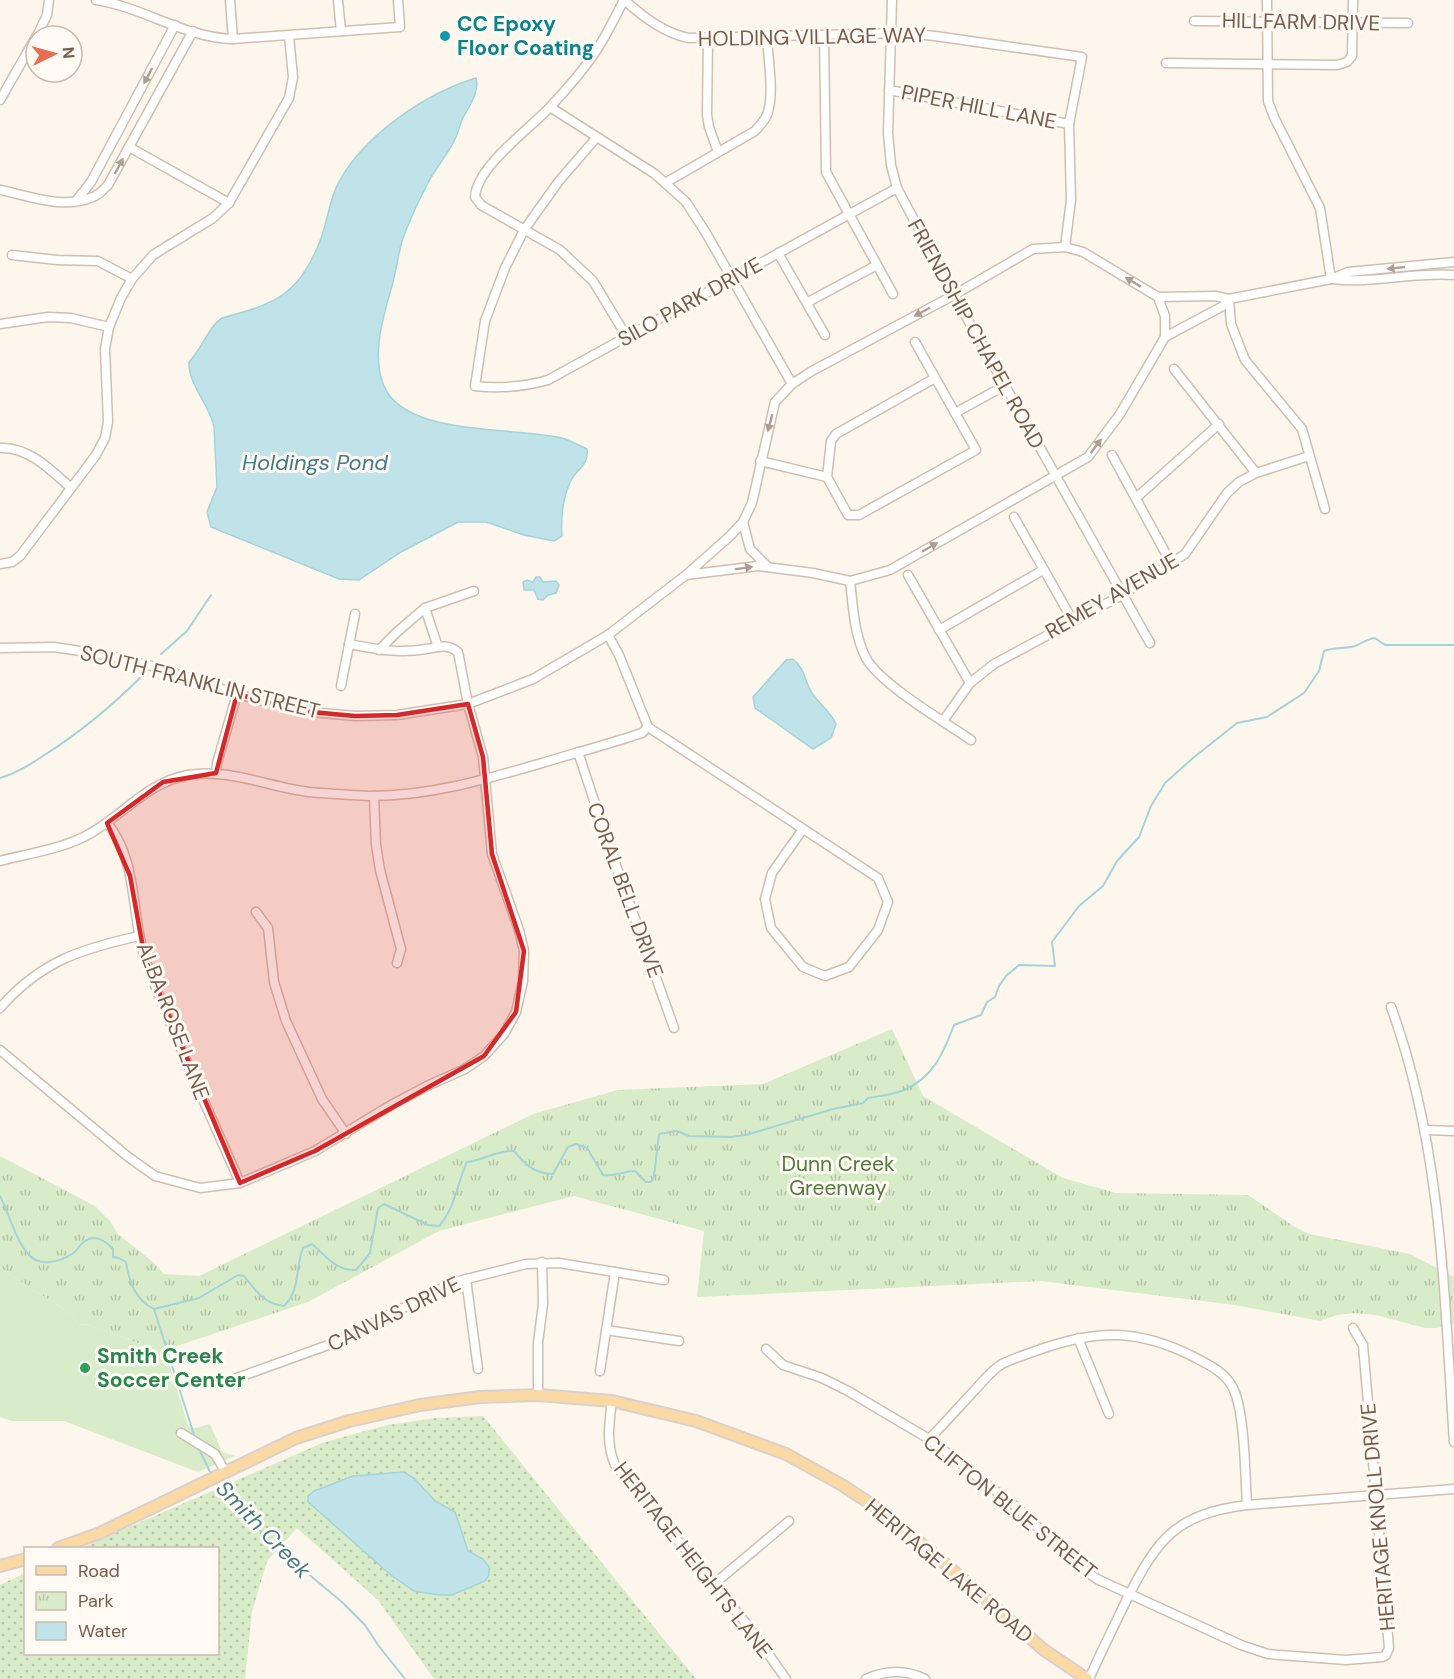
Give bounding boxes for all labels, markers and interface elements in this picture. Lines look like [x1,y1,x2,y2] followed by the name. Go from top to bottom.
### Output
[1222,7,1380,37] street label: HILLFARM DRIVE
[457,10,594,62] place label: CC Epoxy Floor Coating
[698,21,926,53] street label: HOLDING VILLAGE WAY
[24,24,84,84] north arrow
[438,29,452,43] marker: CC Epoxy Floor Coating
[57,46,79,59] text: N
[143,68,153,85] one-way arrow
[899,78,1059,136] street label: PIPER HILL LANE
[114,157,124,174] one-way arrow
[901,214,1051,454] street label: FRIENDSHIP CHAPEL ROAD
[613,251,767,353] street label: SILO PARK DRIVE
[1386,263,1405,273] one-way arrow
[1125,277,1141,288] one-way arrow
[914,307,931,317] one-way arrow
[765,414,774,432] one-way arrow
[1089,439,1101,454] one-way arrow
[242,448,388,477] water label: Holdings Pond
[922,542,938,553] one-way arrow
[1040,546,1184,646] street label: REMEY AVENUE
[735,563,754,572] one-way arrow
[77,639,323,725] street label: SOUTH FRANKLIN STREET
[580,799,670,981] street label: CORAL BELL DRIVE
[130,938,216,1104] street label: ALBA ROSE LANE
[781,1150,895,1202] park label: Dunn Creek Greenway
[323,1270,465,1358] street label: CANVAS DRIVE
[97,1342,246,1394] place label: Smith Creek Soccer Center
[78,1361,92,1375] marker: Smith Creek Soccer Center
[1354,1402,1402,1632] street label: HERITAGE KNOLL DRIVE
[917,1428,1103,1586] street label: CLIFTON BLUE STREET
[607,1456,779,1664] street label: HERITAGE HEIGHTS LANE
[210,1474,318,1585] water label: Smith Creek
[859,1492,1039,1650] street label: HERITAGE LAKE ROAD
[24,1547,219,1655] legend
[78,1559,120,1583] text: Road
[78,1589,114,1613] text: Park
[78,1619,128,1643] text: Water

